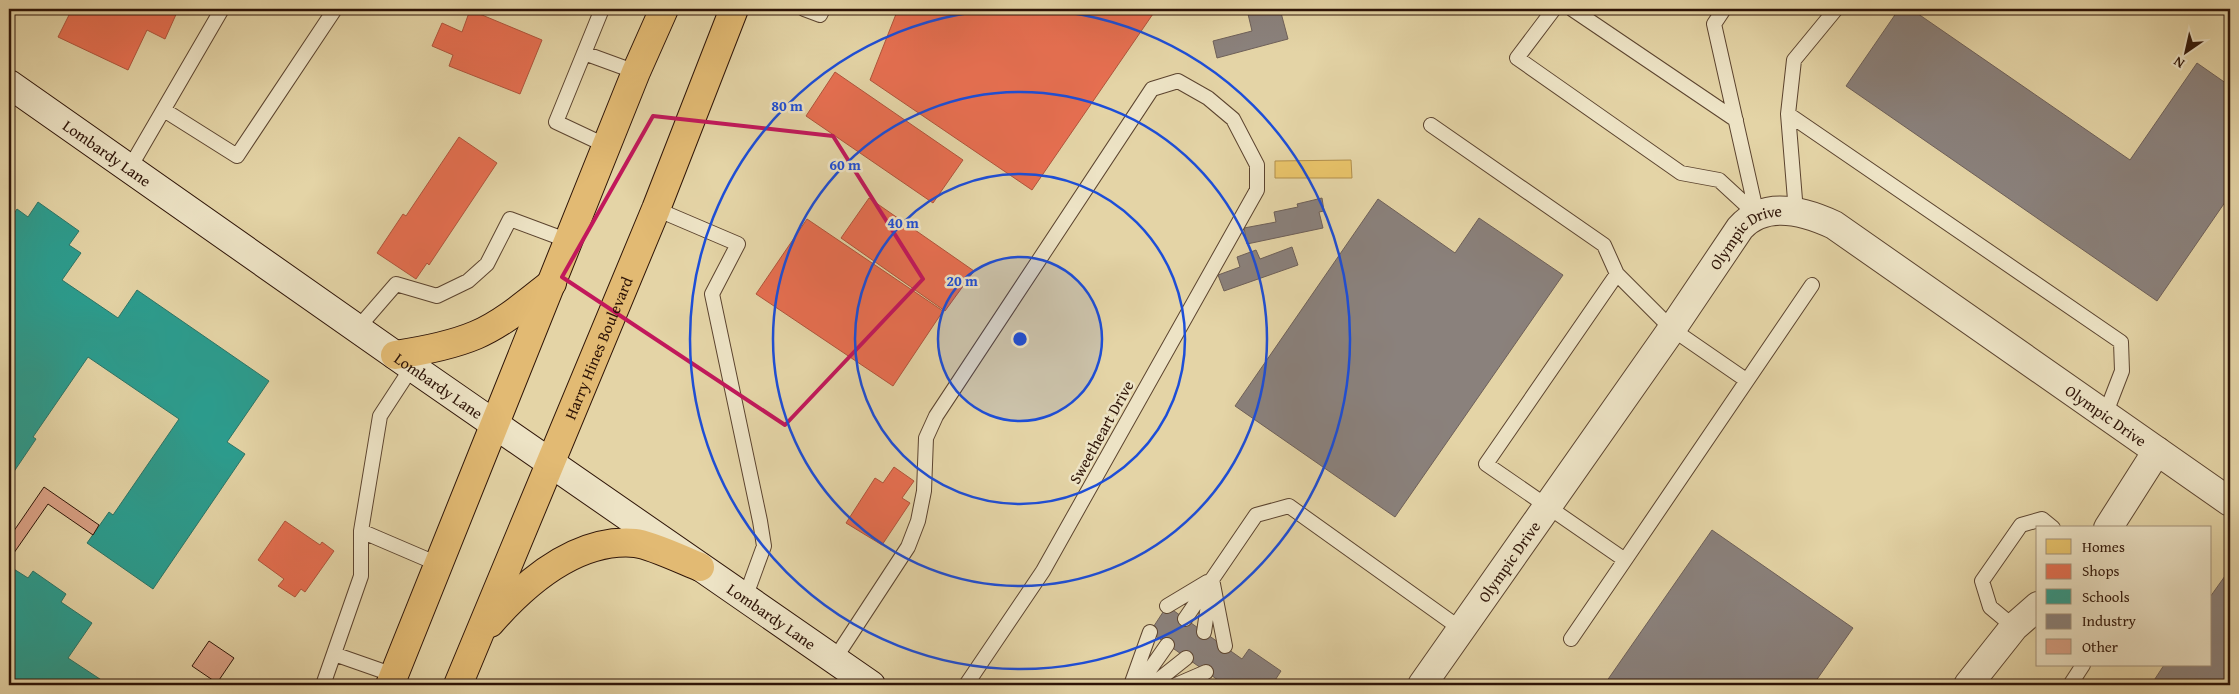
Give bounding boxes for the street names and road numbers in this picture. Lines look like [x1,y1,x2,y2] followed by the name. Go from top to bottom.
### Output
[58,113,156,192] street label: Lombardy Lane
[1703,199,1782,275] street label: Olympic Drive
[558,273,639,423] street label: Harry Hines Boulevard
[390,346,488,425] street label: Lombardy Lane
[1063,376,1139,488] street label: Sweetheart Drive
[2060,378,2152,452] street label: Olympic Drive
[1472,516,1546,607] street label: Olympic Drive
[722,577,821,655] street label: Lombardy Lane

